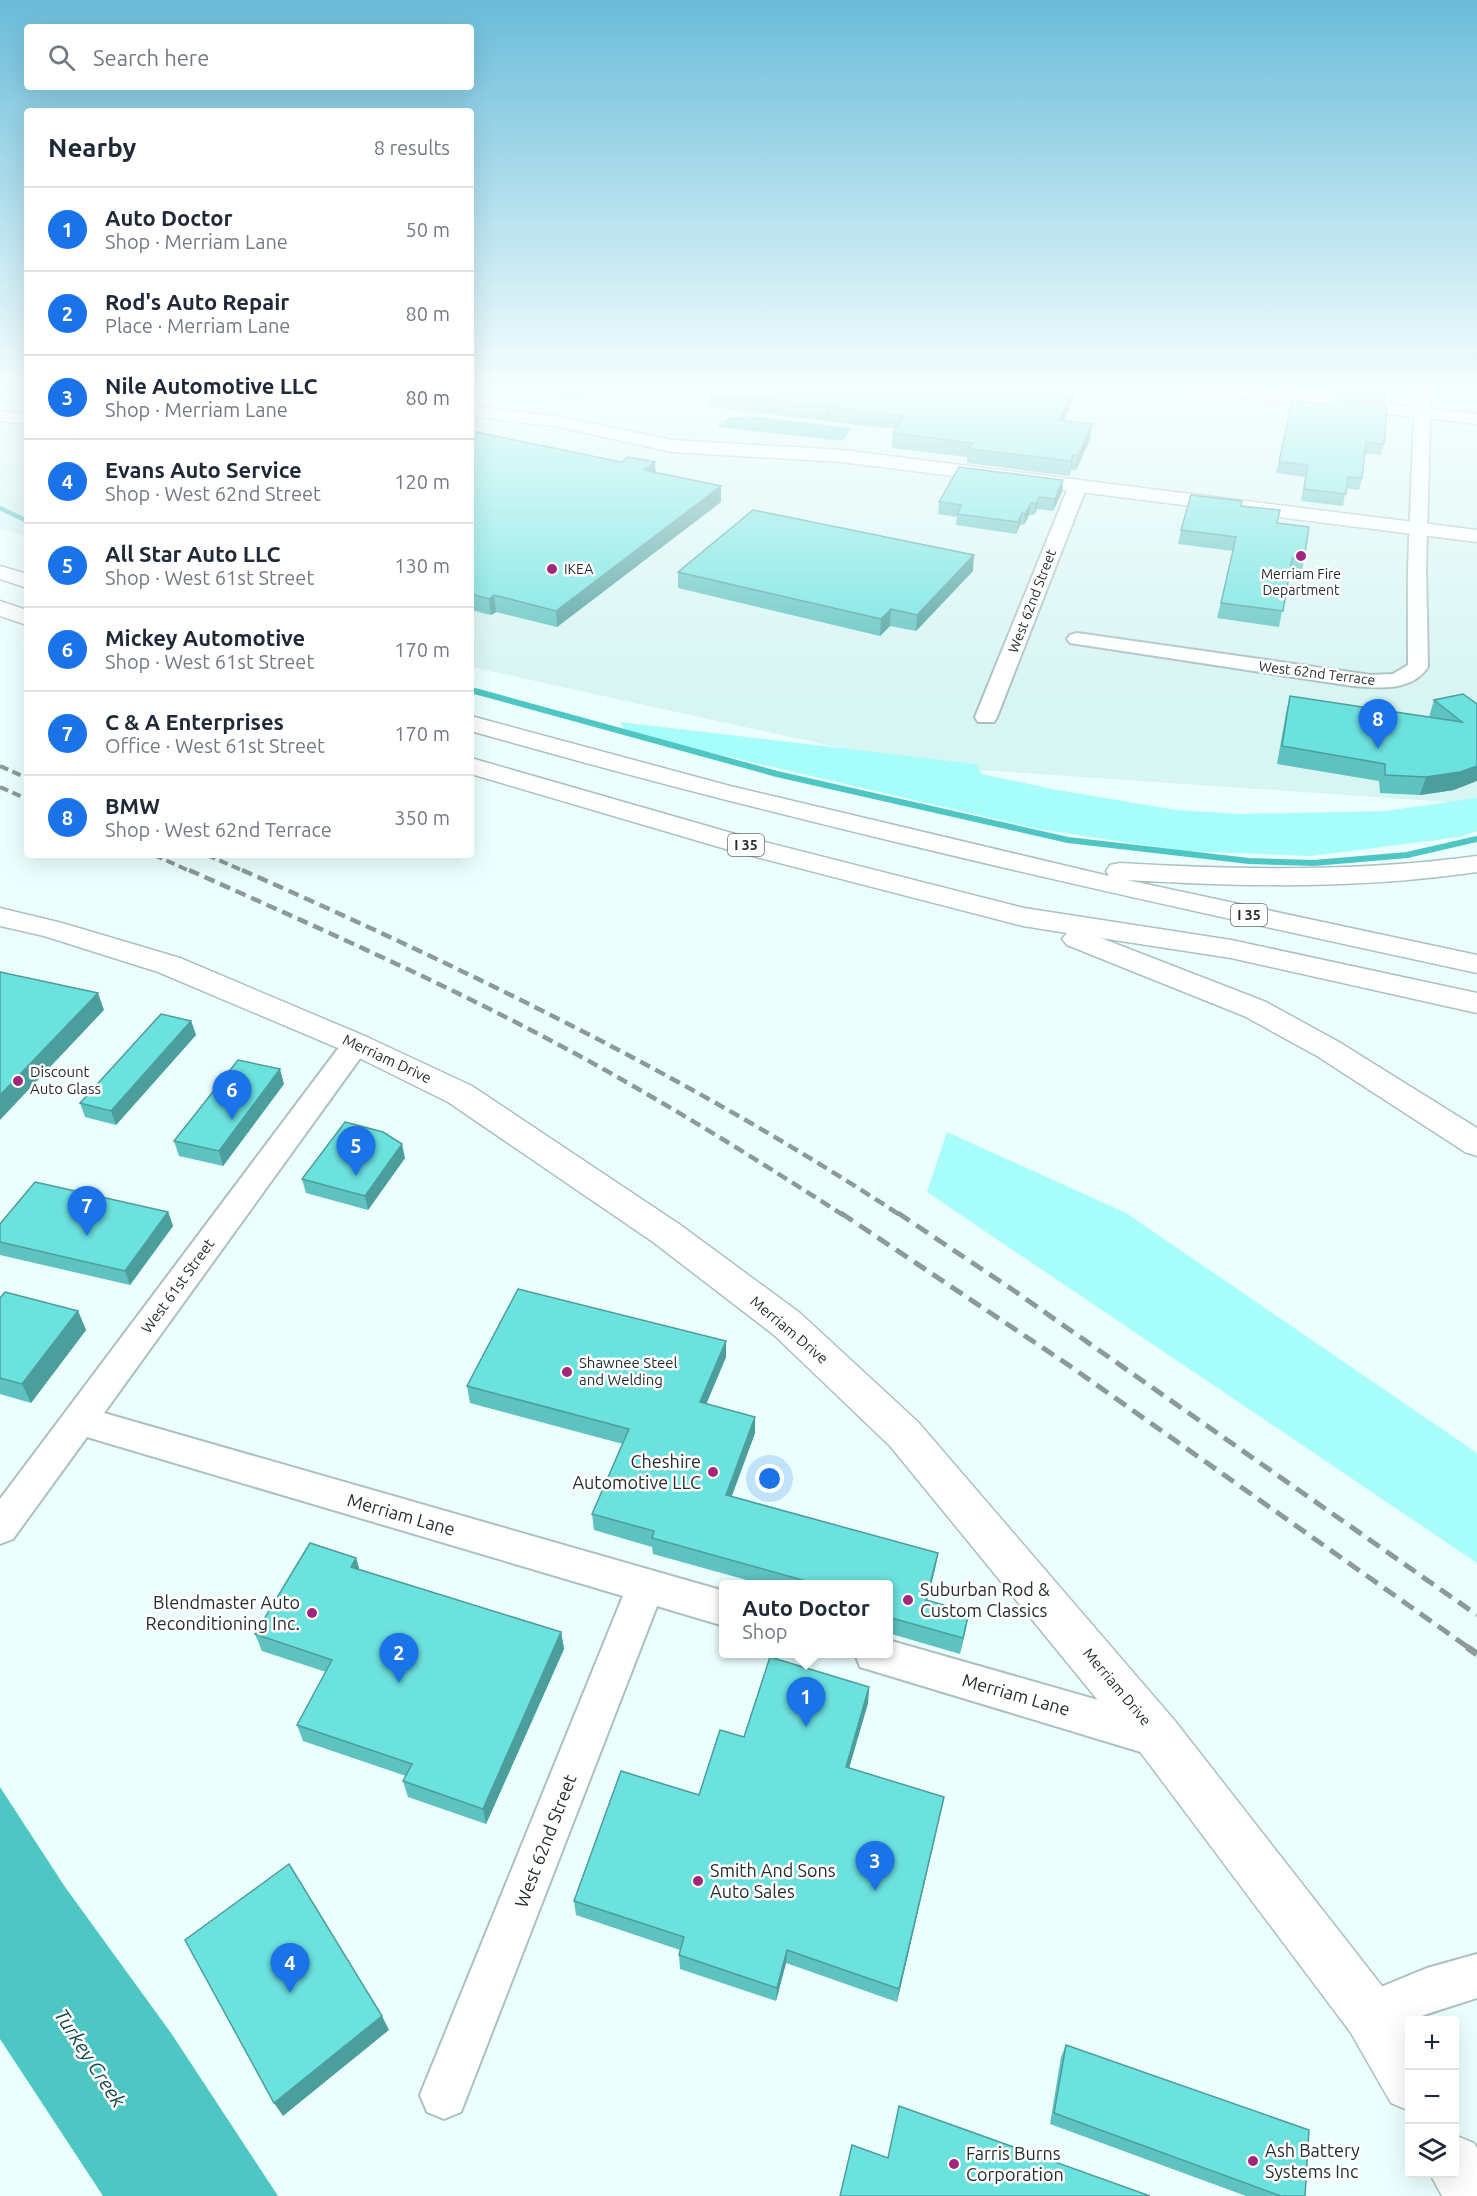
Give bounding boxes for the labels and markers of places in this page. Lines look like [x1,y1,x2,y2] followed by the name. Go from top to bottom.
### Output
[1294,549,1308,563] marker: Merriam Fire Department
[564,561,593,577] place label: IKEA
[545,562,559,576] marker: IKEA
[1261,566,1341,598] place label: Merriam Fire Department
[1358,700,1398,749] pin: 8
[30,1063,101,1097] place label: Discount Auto Glass
[212,1070,252,1120] pin: 6
[11,1074,25,1088] marker: Discount Auto Glass
[336,1126,376,1176] pin: 5
[68,1186,106,1236] pin: 7
[579,1354,678,1388] place label: Shawnee Steel and Welding
[560,1365,574,1379] marker: Shawnee Steel and Welding
[572,1451,701,1492] place label: Cheshire Automotive LLC
[706,1465,720,1479] marker: Cheshire Automotive LLC
[920,1579,1050,1620] place label: Suburban Rod & Custom Classics
[146,1592,300,1633] place label: Blendmaster Auto Reconditioning Inc.
[901,1593,915,1607] marker: Suburban Rod & Custom Classics
[305,1606,319,1620] marker: Blendmaster Auto Reconditioning Inc.
[380,1634,418,1683] pin: 2
[786,1678,826,1727] pin: 1
[856,1842,894,1891] pin: 3
[710,1860,836,1901] place label: Smith And Sons Auto Sales
[691,1874,705,1888] marker: Smith And Sons Auto Sales
[270,1944,310,1993] pin: 4
[1265,2140,1360,2181] place label: Ash Battery Systems Inc
[966,2143,1064,2184] place label: Farris Burns Corporation
[1246,2154,1260,2168] marker: Ash Battery Systems Inc
[947,2157,961,2171] marker: Farris Burns Corporation

